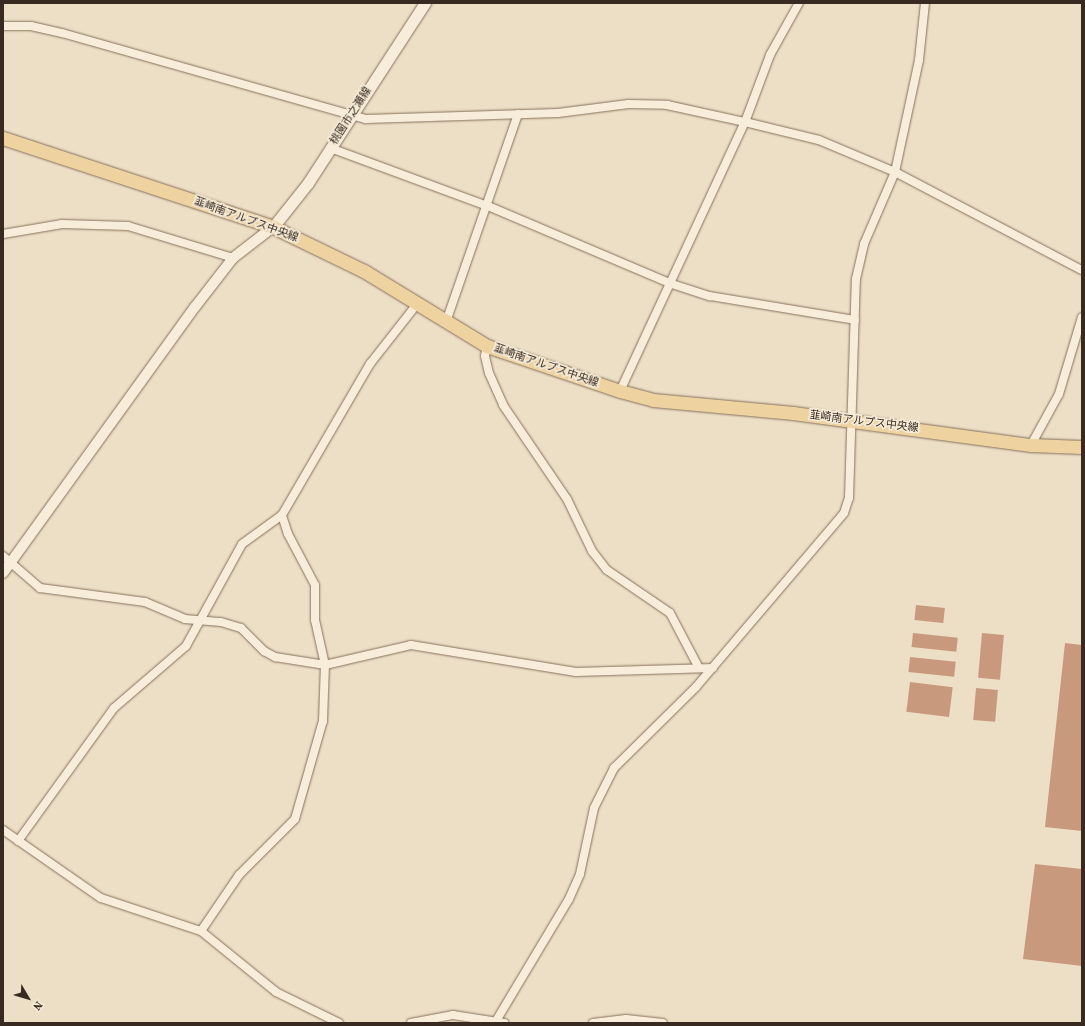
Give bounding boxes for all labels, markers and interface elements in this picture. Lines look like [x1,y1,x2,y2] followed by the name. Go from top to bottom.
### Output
[327,85,375,147] street label: 桃園市之瀬線
[192,195,300,245] street label: 韮崎南アルプス中央線
[492,342,600,390] street label: 韮崎南アルプス中央線
[809,409,919,435] street label: 韮崎南アルプス中央線
[8,978,48,1018] north arrow
[29,998,46,1013] text: N

